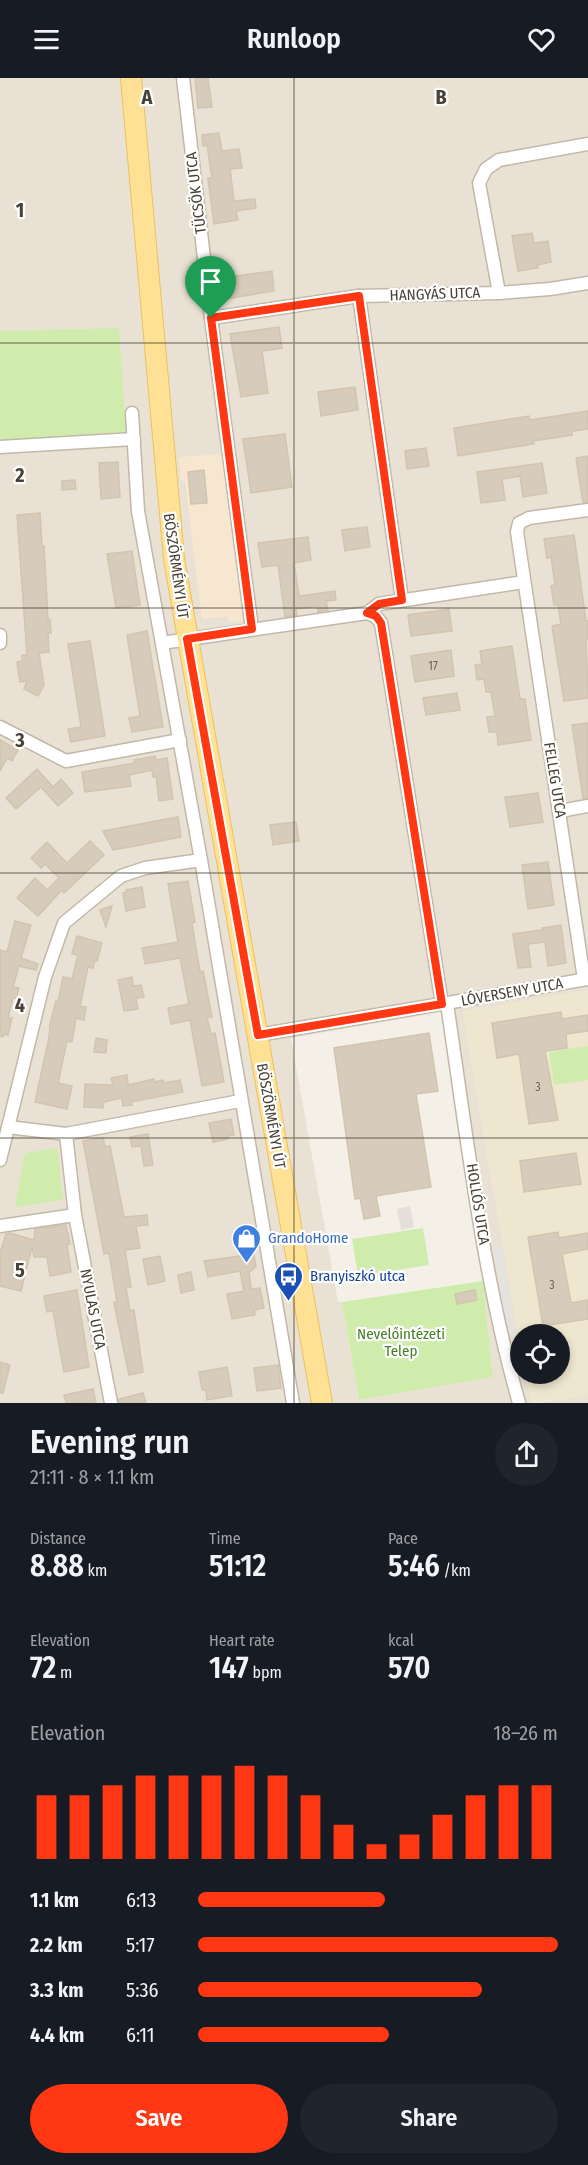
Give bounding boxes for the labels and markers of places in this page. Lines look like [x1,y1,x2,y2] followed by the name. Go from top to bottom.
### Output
[185,256,236,318] pin
[231,1222,263,1264] shop icon: GrandoHome
[268,1229,348,1247] place label: GrandoHome
[273,1260,305,1302] bus stop icon: Branyiszkó utca
[310,1267,405,1285] place label: Branyiszkó utca

